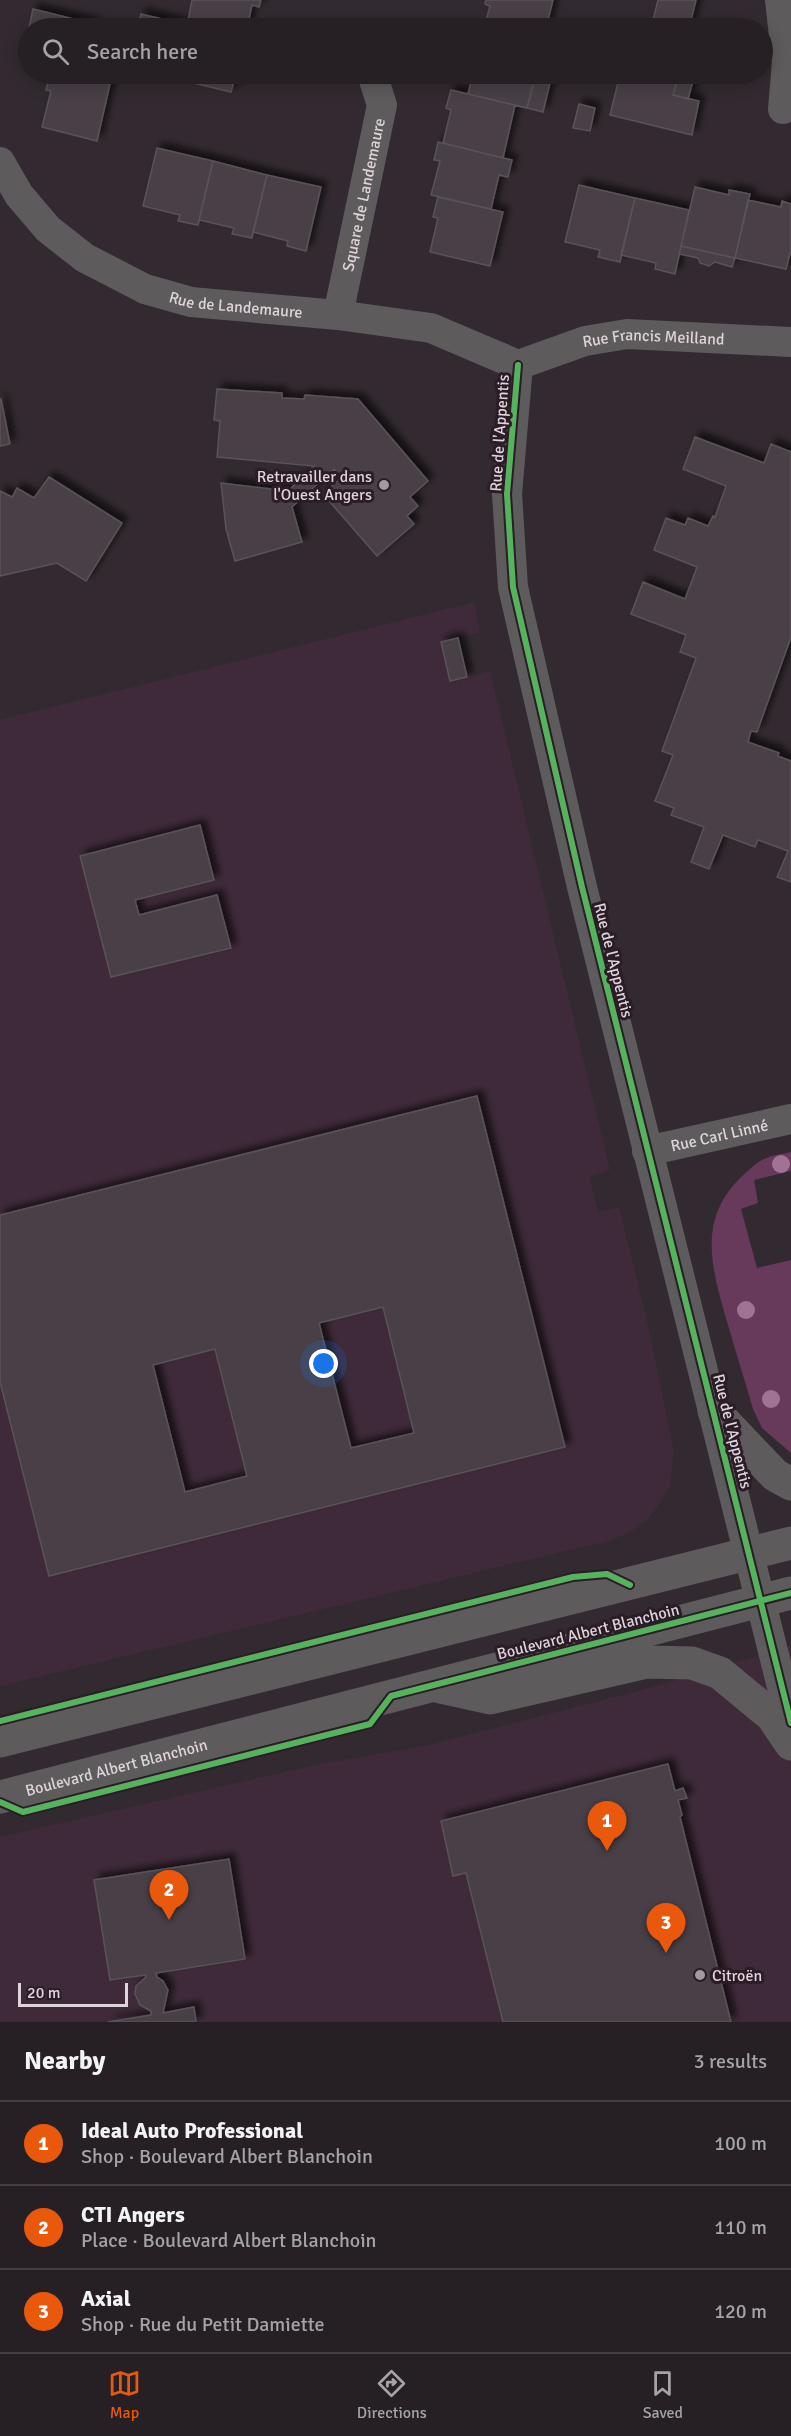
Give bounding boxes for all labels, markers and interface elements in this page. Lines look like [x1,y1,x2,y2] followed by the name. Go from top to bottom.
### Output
[18,18,773,84] search box
[39,35,72,68] icon: search
[87,38,198,65] text: Search here
[338,116,390,273] street label: Square de Landemaure
[167,287,303,323] street label: Rue de Landemaure
[581,325,725,352] street label: Rue Francis Meilland
[486,374,514,492] street label: Rue de l'Appentis
[257,467,372,505] place label: Retravailler dans l'Ouest Angers
[377,478,391,492] marker: Retravailler dans l'Ouest Angers
[589,901,637,1020] street label: Rue de l'Appentis
[669,1115,770,1156] street label: Rue Carl Linné
[309,1349,338,1378] your location
[708,1372,756,1491] street label: Rue de l'Appentis
[495,1600,681,1664] street label: Boulevard Albert Blanchoin
[23,1735,210,1801] street label: Boulevard Albert Blanchoin
[588,1802,626,1851] pin: 1
[150,1870,188,1920] pin: 2
[646,1904,686,1953] pin: 3
[712,1966,762,1986] place label: Citroën
[693,1968,707,1982] marker: Citroën
[18,1980,128,2008] scale bar
[27,1983,61,2003] text: 20 m
[24,2045,105,2077] text: Nearby
[694,2049,767,2074] text: 3 results
[81,2117,303,2144] text: Ideal Auto Professional
[38,2131,49,2156] text: 1
[714,2131,767,2156] text: 100 m
[81,2144,373,2169] text: Shop · Boulevard Albert Blanchoin
[81,2201,185,2228] text: CTI Angers
[38,2215,49,2240] text: 2
[714,2215,767,2240] text: 110 m
[81,2228,377,2253] text: Place · Boulevard Albert Blanchoin
[81,2285,131,2312] text: Axial
[38,2299,49,2324] text: 3
[714,2299,767,2324] text: 120 m
[81,2312,325,2337] text: Shop · Rue du Petit Damiette
[108,2367,141,2423] tab: Map
[357,2367,427,2423] tab: Directions
[643,2367,683,2423] tab: Saved

